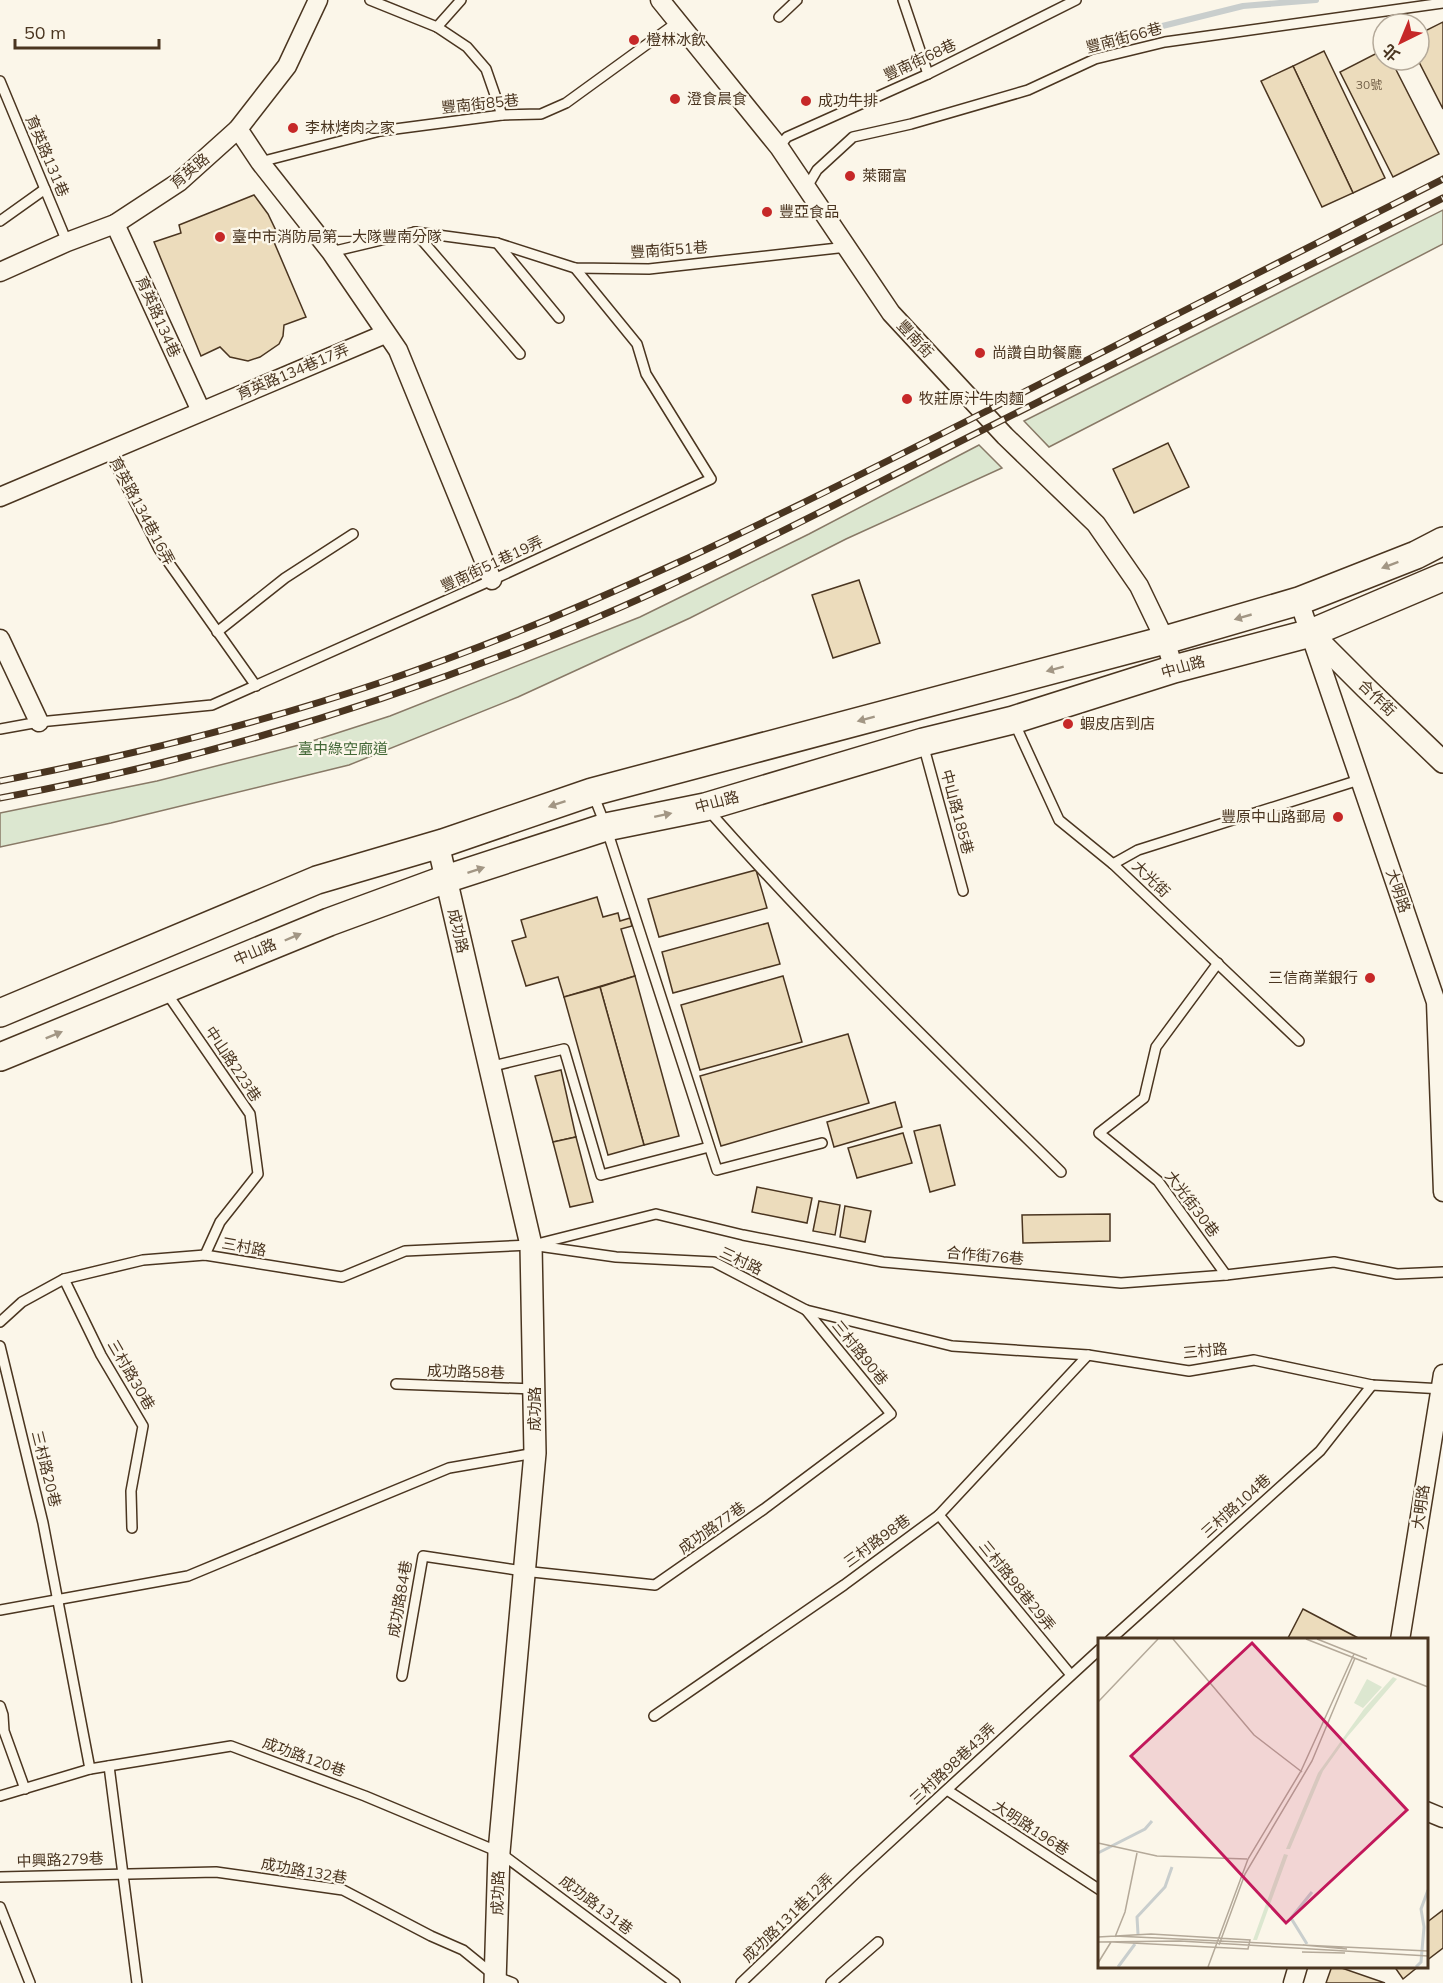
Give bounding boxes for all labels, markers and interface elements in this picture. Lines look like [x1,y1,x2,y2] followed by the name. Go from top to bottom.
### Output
[15,12,159,50] scale bar
[1371,12,1431,72] north arrow
[1084,18,1164,57] street label: 豐南街66巷
[24,21,66,44] text: 50 m
[646,30,706,49] place label: 橙林冰飲
[627,33,641,47] marker: 橙林冰飲
[880,34,959,85] street label: 豐南街68巷
[1378,40,1403,66] text: 北
[1356,77,1382,92] house number: 30號
[687,89,747,108] place label: 澄食晨食
[440,90,520,117] street label: 豐南街85巷
[818,91,878,110] place label: 成功牛排
[668,92,682,106] marker: 澄食晨食
[799,94,813,108] marker: 成功牛排
[22,112,73,200] street label: 育英路131巷
[305,118,395,137] place label: 李林烤肉之家
[286,121,300,135] marker: 李林烤肉之家
[166,149,213,192] street label: 育英路
[862,166,907,185] place label: 萊爾富
[843,169,857,183] marker: 萊爾富
[779,202,839,221] place label: 豐亞食品
[760,205,774,219] marker: 豐亞食品
[232,227,442,246] place label: 臺中市消防局第一大隊豐南分隊
[213,230,227,244] marker: 臺中市消防局第一大隊豐南分隊
[629,237,709,262] street label: 豐南街51巷
[132,273,185,360] street label: 育英路134巷
[893,316,938,362] street label: 豐南街
[234,339,352,404] street label: 育英路134巷17弄
[992,343,1082,362] place label: 尚讚自助餐廳
[973,346,987,360] marker: 尚讚自助餐廳
[919,389,1024,408] place label: 牧莊原汁牛肉麵
[900,392,914,406] marker: 牧莊原汁牛肉麵
[106,453,179,568] street label: 育英路134巷16弄
[437,531,546,596] street label: 豐南街51巷19弄
[1381,561,1399,570] one-way arrow
[1234,613,1252,622] one-way arrow
[1159,651,1207,682] street label: 中山路
[1046,665,1064,674] one-way arrow
[1355,675,1400,720] street label: 合作街
[1080,714,1155,733] place label: 蝦皮店到店
[857,715,875,725] one-way arrow
[1061,717,1075,731] marker: 蝦皮店到店
[298,739,388,758] park label: 臺中綠空廊道
[937,767,978,856] street label: 中山路185巷
[693,787,741,817] street label: 中山路
[548,800,566,809] one-way arrow
[1221,807,1326,826] place label: 豐原中山路郵局
[654,810,673,819] one-way arrow
[1331,810,1345,824] marker: 豐原中山路郵局
[1129,856,1174,901] street label: 大光街
[467,865,485,874] one-way arrow
[1382,866,1415,915] street label: 大明路
[444,907,473,955] street label: 成功路
[284,932,302,942] one-way arrow
[230,934,279,969] street label: 中山路
[1268,968,1358,987] place label: 三信商業銀行
[1363,971,1377,985] marker: 三信商業銀行
[201,1022,266,1105] street label: 中山路223巷
[45,1030,63,1039] one-way arrow
[1161,1167,1223,1241] street label: 大光街30巷
[220,1233,268,1260] street label: 三村路
[717,1242,766,1279] street label: 三村路
[945,1243,1025,1268] street label: 合作街76巷
[828,1316,892,1389] street label: 三村路90巷
[104,1336,159,1413] street label: 三村路30巷
[1182,1339,1228,1362] street label: 三村路
[427,1361,505,1382] street label: 成功路58巷
[525,1386,544,1432] street label: 成功路
[28,1429,65,1509] street label: 三村路20巷
[1197,1469,1274,1542] street label: 三村路104巷
[1408,1483,1433,1531] street label: 大明路
[674,1497,749,1558] street label: 成功路77巷
[840,1510,914,1571] street label: 三村路98巷
[975,1537,1060,1635] street label: 三村路98巷29弄
[383,1559,416,1639] street label: 成功路84巷
[1098,1638,1428,1968] inset map
[906,1719,1000,1808] street label: 三村路98巷43弄
[260,1733,348,1780] street label: 成功路120巷
[990,1796,1073,1859] street label: 大明路196巷
[16,1848,104,1871] street label: 中興路279巷
[260,1854,349,1887] street label: 成功路132巷
[738,1869,837,1966] street label: 成功路131巷12弄
[488,1870,507,1916] street label: 成功路
[556,1871,637,1938] street label: 成功路131巷

